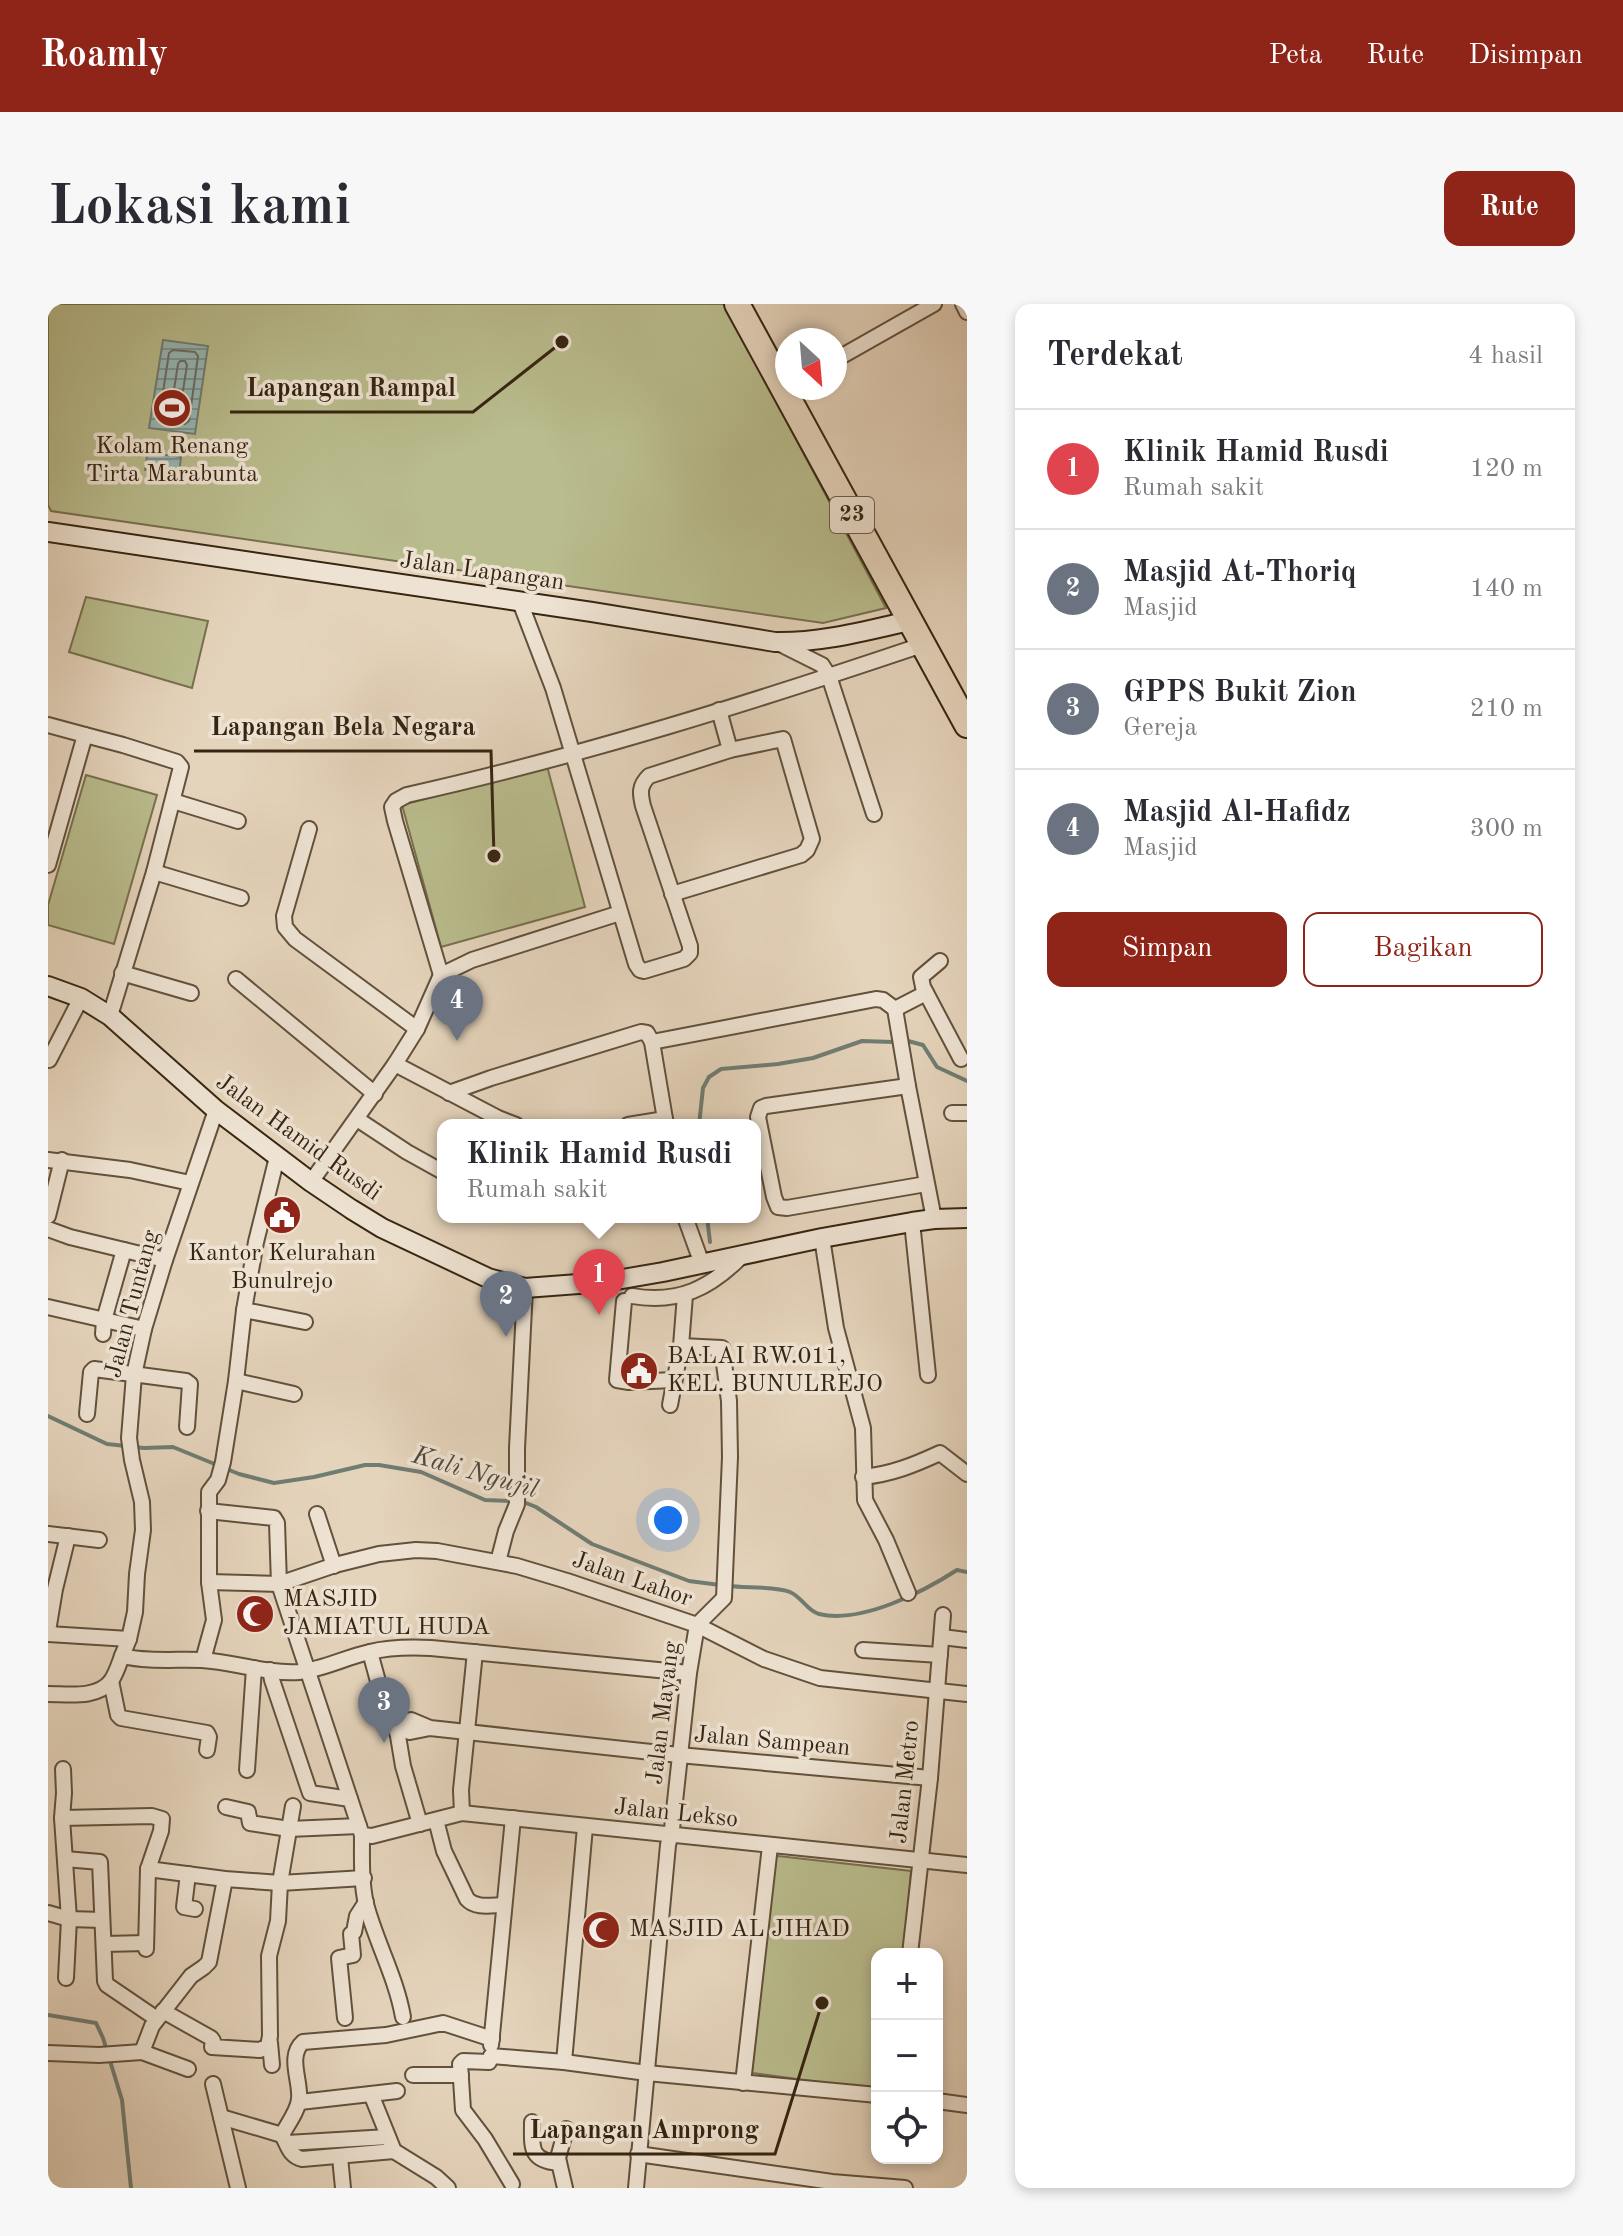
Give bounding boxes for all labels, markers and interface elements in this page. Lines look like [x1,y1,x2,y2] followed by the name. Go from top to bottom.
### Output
[40,37,168,75] text: Roamly
[1268,42,1323,70] text: Peta
[1367,42,1424,70] text: Rute
[1468,42,1583,70] text: Disimpan
[1444,171,1575,246] button: Rute
[48,180,351,236] text: Lokasi kami
[775,328,847,400] north arrow
[1047,339,1183,373] text: Terdekat
[1468,343,1543,369] text: 4 hasil
[230,362,473,412] callout: Lapangan Rampal
[246,376,456,402] text: Lapangan Rampal
[151,387,193,429] sports icon: Kolam Renang Tirta Marabunta
[86,435,258,487] place label: Kolam Renang Tirta Marabunta
[1123,438,1389,468] text: Klinik Hamid Rusdi
[1065,456,1081,482] text: 1
[1470,456,1543,482] text: 120 m
[1123,475,1264,501] text: Rumah sakit
[830,497,874,533] road number: 23
[398,549,566,595] street label: Jalan Lapangan
[1123,558,1357,588] text: Masjid At-Thoriq
[1065,576,1081,602] text: 2
[1470,576,1543,602] text: 140 m
[1123,595,1198,621] text: Masjid
[1123,678,1357,708] text: GPPS Bukit Zion
[1065,696,1081,722] text: 3
[1470,696,1543,722] text: 210 m
[194,701,491,751] callout: Lapangan Bela Negara
[210,715,476,741] text: Lapangan Bela Negara
[1123,715,1197,741] text: Gereja
[1123,798,1351,828] text: Masjid Al-Hafidz
[1065,816,1081,842] text: 4
[1470,816,1543,842] text: 300 m
[1123,835,1198,861] text: Masjid
[1047,912,1287,987] button: Simpan
[1303,912,1543,987] button: Bagikan
[431,975,483,1041] pin: 4
[211,1070,385,1206] street label: Jalan Hamid Rusdi
[437,1119,761,1223] popup
[466,1140,732,1170] text: Klinik Hamid Rusdi
[466,1177,607,1203] text: Rumah sakit
[261,1194,303,1236] public building icon: Kantor Kelurahan Bunulrejo
[102,1227,164,1380] street label: Jalan Tuntang
[188,1242,376,1294] place label: Kantor Kelurahan Bunulrejo
[573,1249,625,1315] pin: 1
[480,1271,532,1337] pin: 2
[667,1345,883,1397] place label: BALAI RW.011, KEL. BUNULREJO
[618,1350,660,1392] public building icon: BALAI RW.011, KEL. BUNULREJO
[408,1442,541,1503] water label: Kali Ngujil
[648,1500,688,1540] your location
[569,1548,695,1612] street label: Jalan Lahor
[283,1588,490,1640] place label: MASJID JAMIATUL HUDA
[234,1593,276,1635] mosque icon: MASJID JAMIATUL HUDA
[643,1640,685,1786] street label: Jalan Mayang
[358,1677,410,1743] pin: 3
[888,1719,924,1845] street label: Jalan Metro
[693,1723,851,1761] street label: Jalan Sampean
[613,1796,739,1832] street label: Jalan Lekso
[580,1909,622,1951] mosque icon: MASJID AL JIHAD
[629,1918,850,1942] place label: MASJID AL JIHAD
[871,1948,943,2164] map controls
[871,1948,943,2020] button: +
[871,2020,943,2092] button: −
[871,2092,943,2164] button: locate
[513,2104,775,2154] callout: Lapangan Amprong
[529,2118,759,2144] text: Lapangan Amprong

